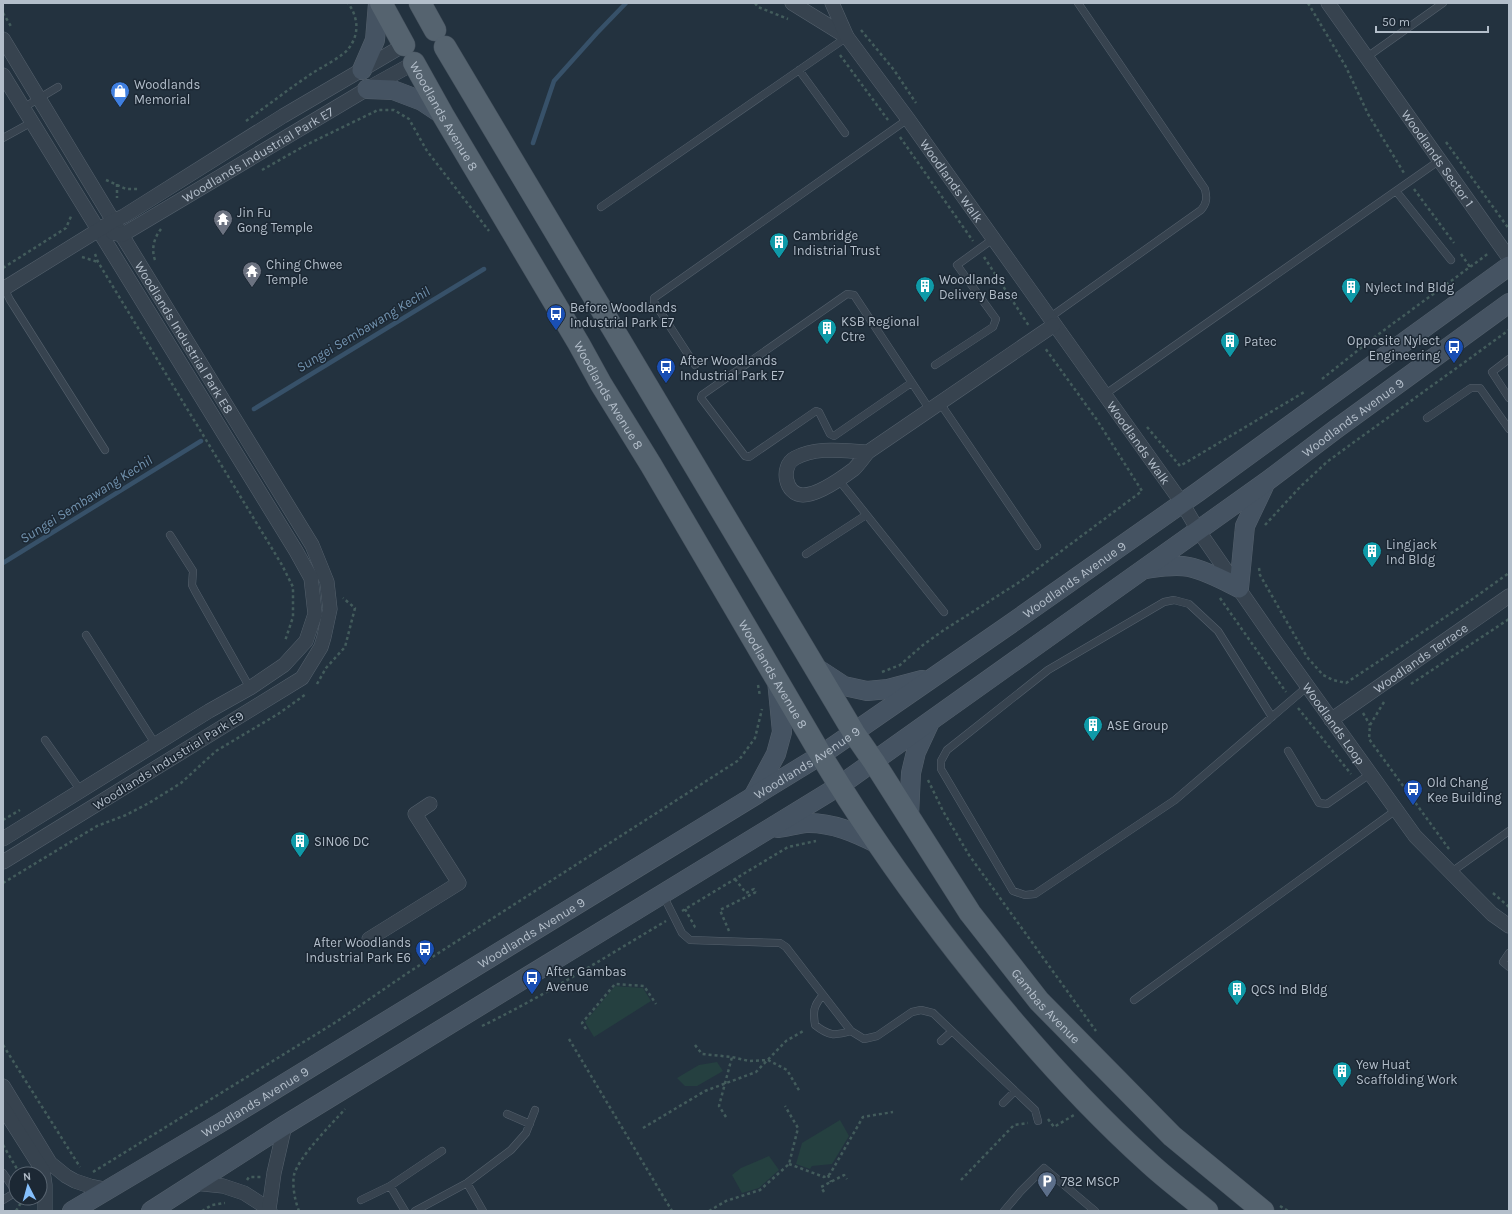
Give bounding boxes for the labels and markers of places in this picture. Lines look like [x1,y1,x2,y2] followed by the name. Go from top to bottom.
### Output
[134,77,200,107] place label: Woodlands Memorial
[109,80,131,108] shop icon: Woodlands Memorial
[237,205,313,235] place label: Jin Fu Gong Temple
[212,208,234,236] temple icon: Jin Fu Gong Temple
[793,228,880,258] place label: Cambridge Indistrial Trust
[768,231,790,259] building icon: Cambridge Indistrial Trust
[266,257,343,287] place label: Ching Chwee Temple
[241,260,263,288] temple icon: Ching Chwee Temple
[939,272,1018,302] place label: Woodlands Delivery Base
[914,275,936,303] building icon: Woodlands Delivery Base
[1340,276,1362,304] building icon: Nylect Ind Bldg
[1365,280,1455,295] place label: Nylect Ind Bldg
[570,300,677,330] place label: Before Woodlands Industrial Park E7
[545,303,567,331] bus stop icon: Before Woodlands Industrial Park E7
[841,314,920,344] place label: KSB Regional Ctre
[816,317,838,345] building icon: KSB Regional Ctre
[1219,330,1241,358] building icon: Patec
[1347,333,1441,363] place label: Opposite Nylect Engineering
[1244,334,1277,349] place label: Patec
[1443,336,1465,364] bus stop icon: Opposite Nylect Engineering
[680,353,784,383] place label: After Woodlands Industrial Park E7
[655,356,677,384] bus stop icon: After Woodlands Industrial Park E7
[1386,537,1437,567] place label: Lingjack Ind Bldg
[1361,540,1383,568] building icon: Lingjack Ind Bldg
[1082,714,1104,742] building icon: ASE Group
[1107,718,1168,733] place label: ASE Group
[1427,775,1502,805] place label: Old Chang Kee Building
[1402,778,1424,806] bus stop icon: Old Chang Kee Building
[289,830,311,858] building icon: SIN06 DC
[314,834,369,849] place label: SIN06 DC
[306,935,411,965] place label: After Woodlands Industrial Park E6
[414,938,436,966] bus stop icon: After Woodlands Industrial Park E6
[546,964,627,994] place label: After Gambas Avenue
[521,967,543,995] bus stop icon: After Gambas Avenue
[1226,978,1248,1006] building icon: QCS Ind Bldg
[1251,982,1328,997] place label: QCS Ind Bldg
[1356,1057,1458,1087] place label: Yew Huat Scaffolding Work
[1331,1060,1353,1088] building icon: Yew Huat Scaffolding Work
[1036,1170,1058,1198] parking icon: 782 MSCP
[1061,1174,1120,1189] place label: 782 MSCP

